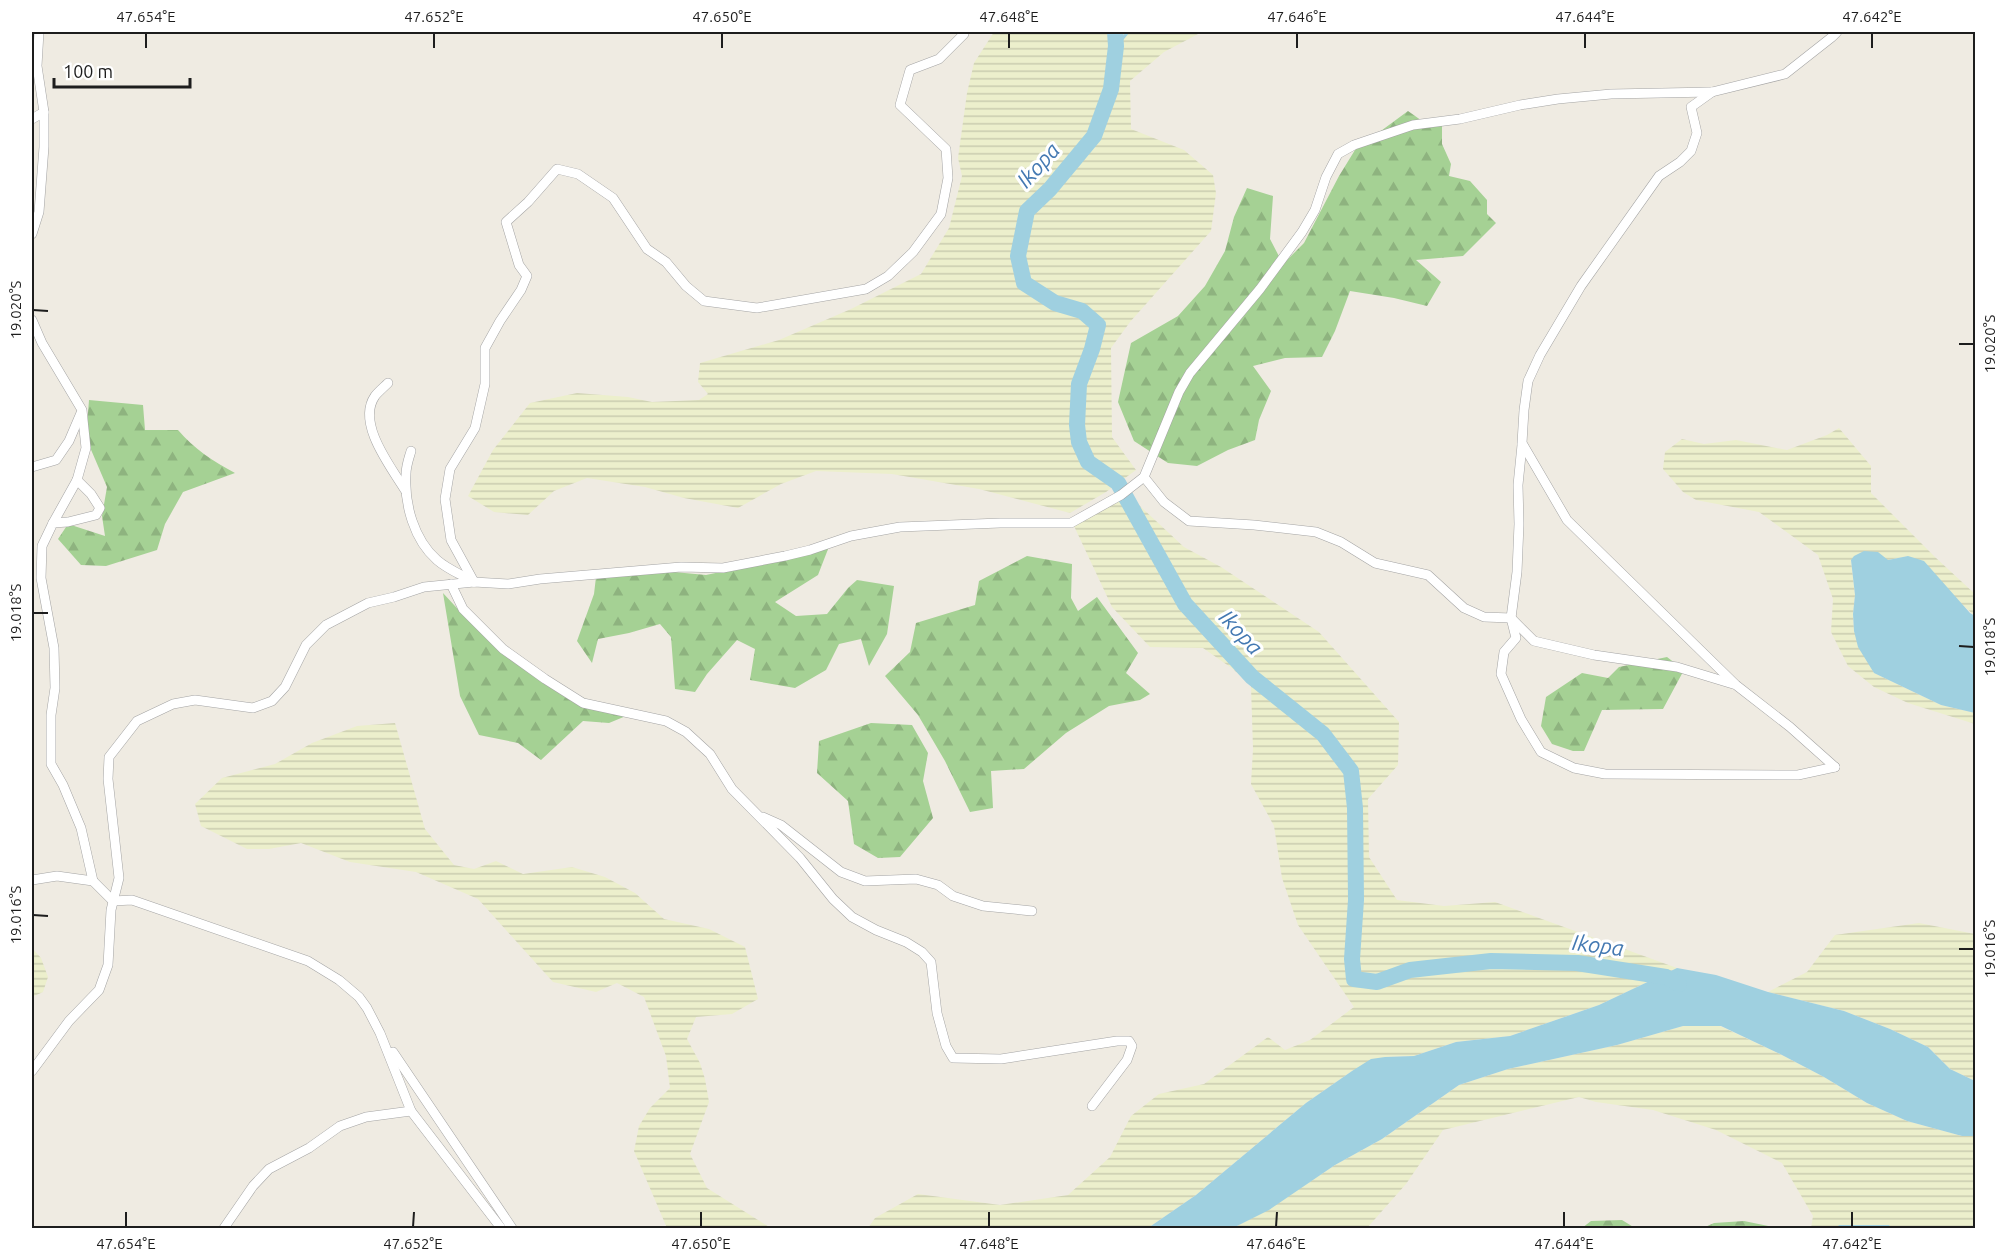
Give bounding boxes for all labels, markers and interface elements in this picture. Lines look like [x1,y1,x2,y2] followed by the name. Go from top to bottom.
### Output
[116,8,176,25] text: 47.654°E
[404,8,464,25] text: 47.652°E
[692,8,752,25] text: 47.650°E
[979,8,1039,25] text: 47.648°E
[1267,8,1327,25] text: 47.646°E
[1555,8,1615,25] text: 47.644°E
[1842,8,1902,25] text: 47.642°E
[54,51,190,89] scale bar
[63,61,113,81] text: 100 m
[1011,137,1064,192] water label: Ikopa
[7,281,24,339] text: 19.020°S
[1981,315,1998,373] text: 19.020°S
[7,584,24,642] text: 19.018°S
[1215,604,1268,659] water label: Ikopa
[1981,618,1998,676] text: 19.018°S
[7,886,24,944] text: 19.016°S
[1981,920,1998,978] text: 19.016°S
[1571,929,1625,960] water label: Ikopa
[96,1235,156,1252] text: 47.654°E
[383,1235,443,1252] text: 47.652°E
[671,1235,731,1252] text: 47.650°E
[959,1235,1019,1252] text: 47.648°E
[1246,1235,1306,1252] text: 47.646°E
[1534,1235,1594,1252] text: 47.644°E
[1822,1235,1882,1252] text: 47.642°E

